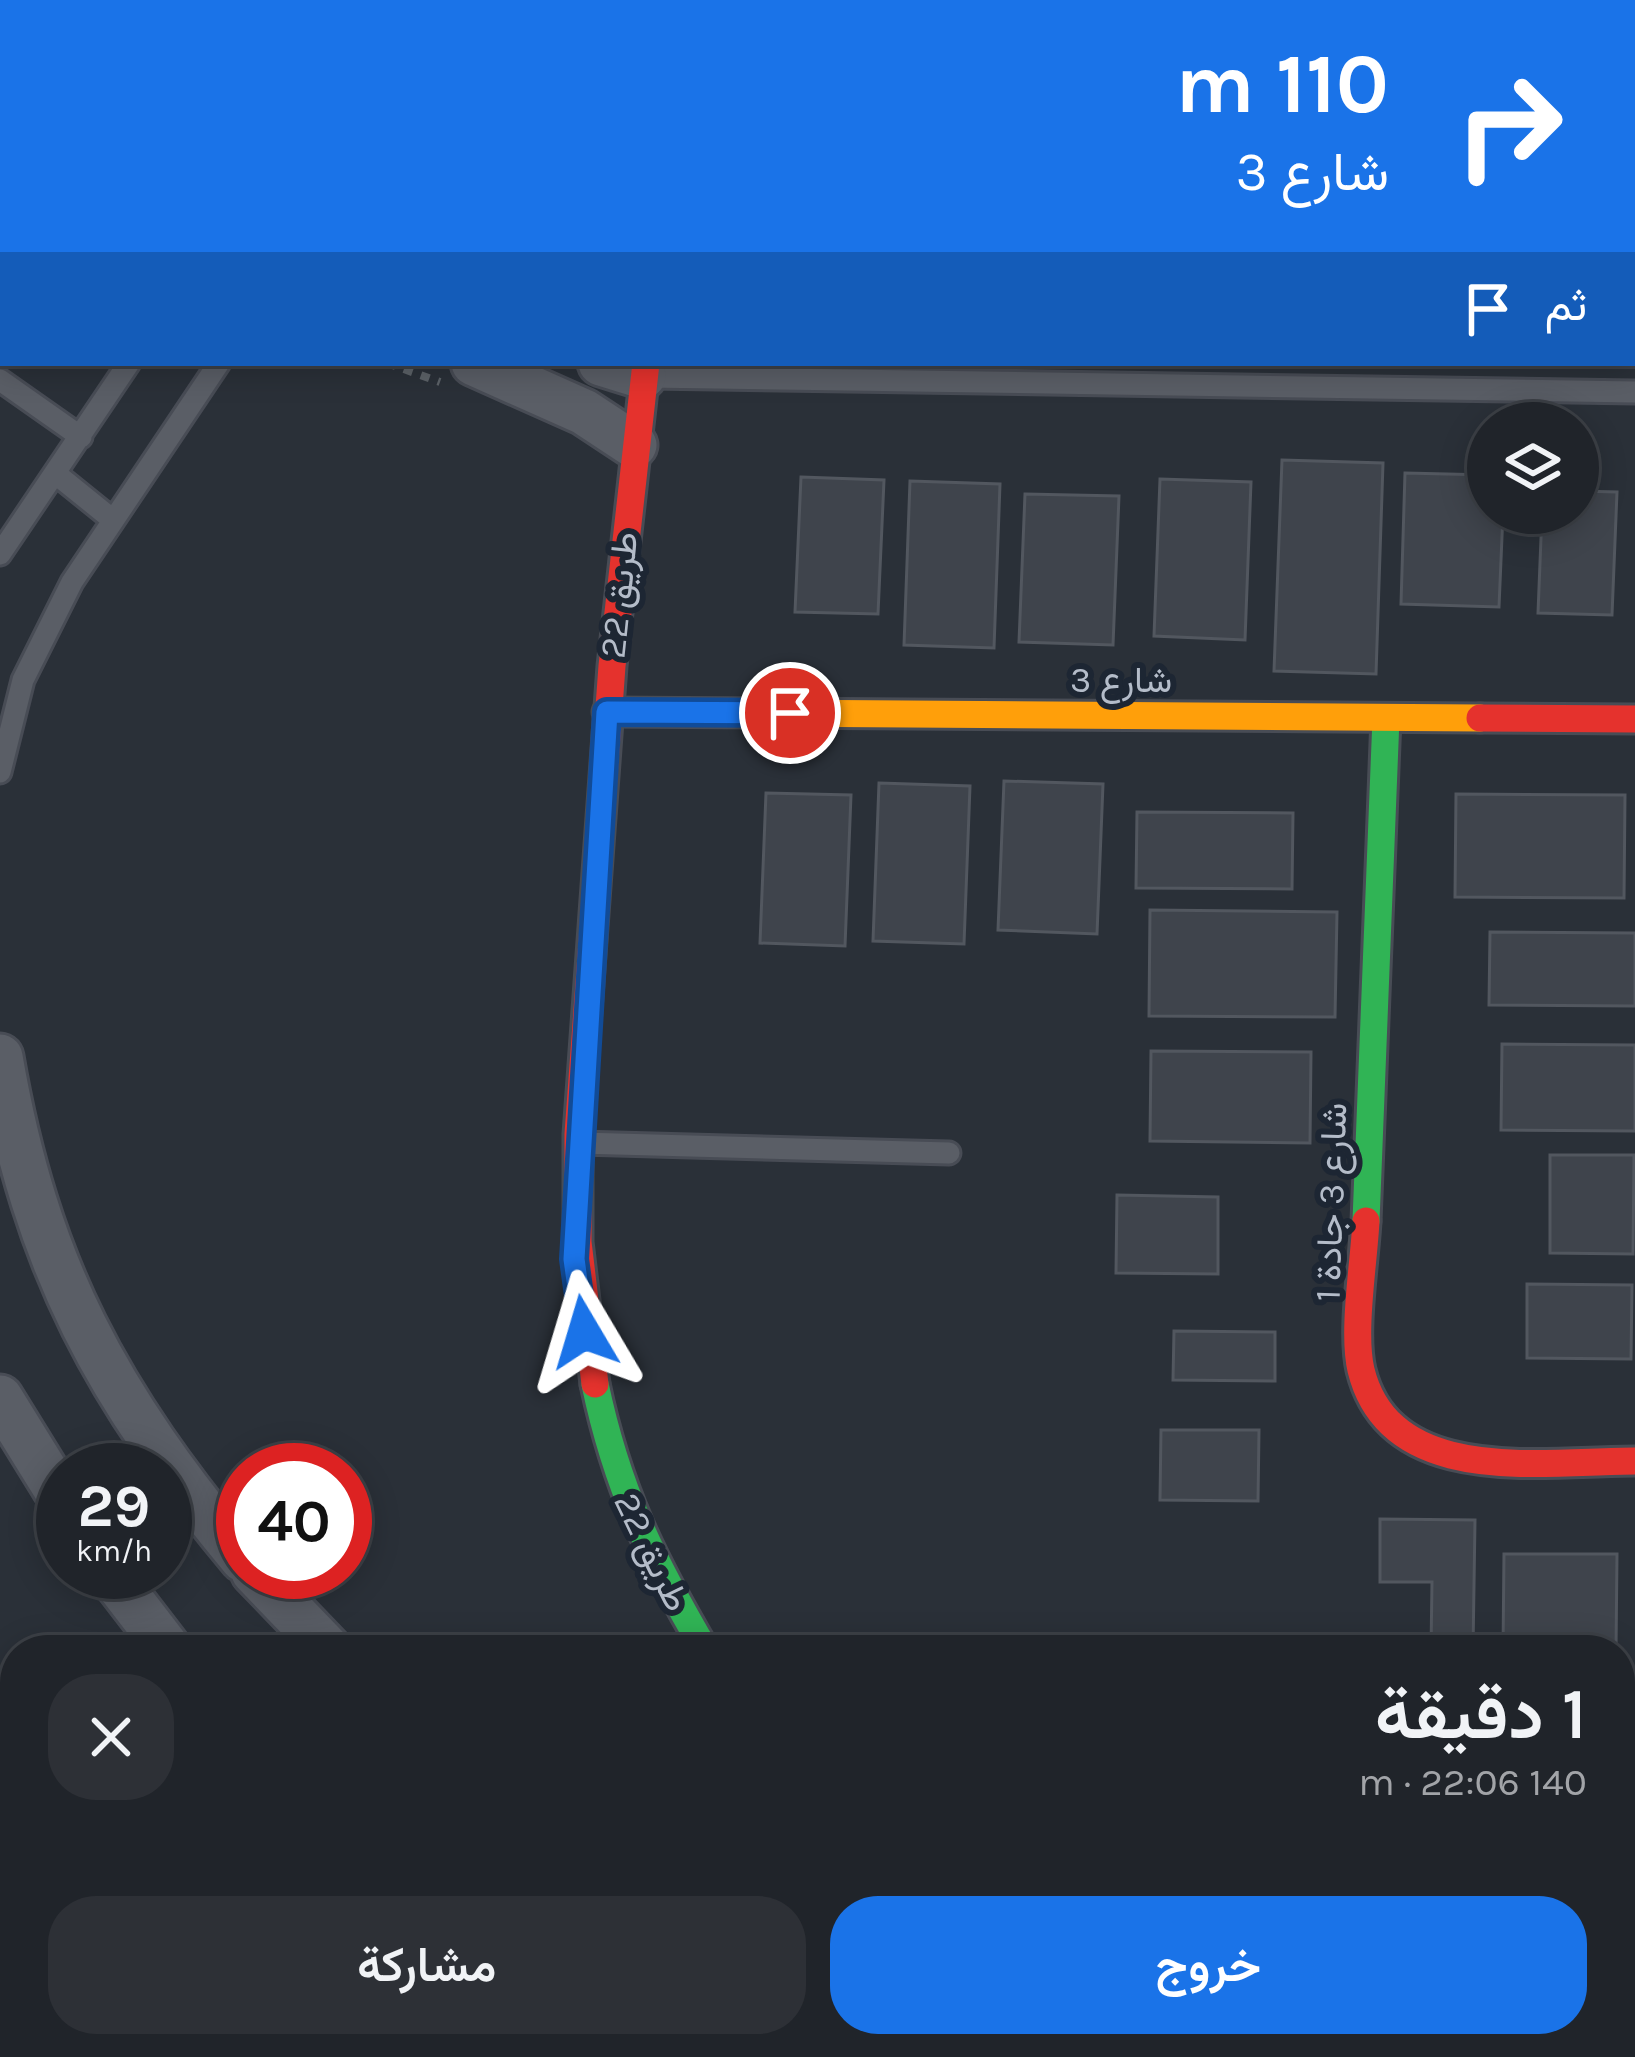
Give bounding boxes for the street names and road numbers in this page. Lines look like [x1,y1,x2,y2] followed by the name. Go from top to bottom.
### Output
[591,530,647,660] street label: طريق 22
[1070,659,1172,704] street label: شارع 3
[1307,1102,1358,1302] street label: شارع 3 جادة 1
[604,1486,699,1619] street label: طريق 22

